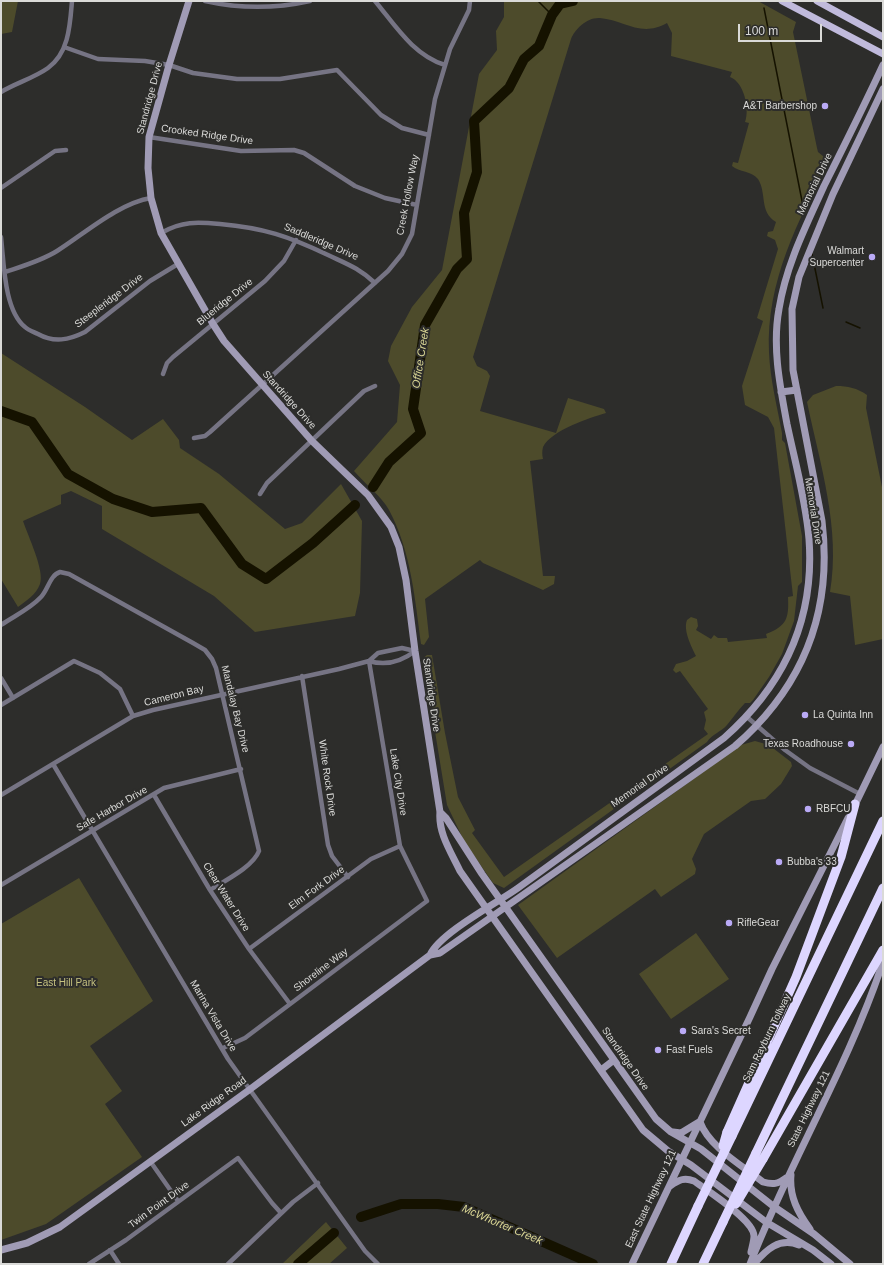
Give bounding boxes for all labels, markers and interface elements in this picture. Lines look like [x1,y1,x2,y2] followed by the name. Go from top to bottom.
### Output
[740,16,824,42] scale bar
[745,24,778,38] text: 100 m
[135,60,165,136] street label: Standridge Drive
[743,100,817,112] place label: A&T Barbershop
[820,101,830,111] marker: A&T Barbershop
[160,123,254,147] street label: Crooked Ridge Drive
[795,151,835,217] street label: Memorial Drive
[394,154,422,236] street label: Creek Hollow Way
[282,221,360,263] street label: Saddleridge Drive
[810,245,864,268] place label: Walmart Supercenter
[867,252,877,262] marker: Walmart Supercenter
[73,271,145,331] street label: Steepleridge Drive
[195,276,255,328] street label: Blueridge Drive
[410,327,432,389] water label: Office Creek
[260,368,318,432] street label: Standridge Drive
[802,477,824,545] street label: Memorial Drive
[420,657,442,733] street label: Standridge Drive
[218,664,252,754] street label: Mandalay Bay Drive
[143,683,205,709] street label: Cameron Bay
[813,709,873,721] place label: La Quinta Inn
[800,710,810,720] marker: La Quinta Inn
[763,738,843,750] place label: Texas Roadhouse
[316,739,338,817] street label: White Rock Drive
[846,739,856,749] marker: Texas Roadhouse
[387,748,409,816] street label: Lake City Drive
[609,762,671,810] street label: Memorial Drive
[74,784,150,834] street label: Safe Harbor Drive
[816,803,850,815] place label: RBFCU
[803,804,813,814] marker: RBFCU
[787,856,837,868] place label: Bubba's 33
[774,857,784,867] marker: Bubba's 33
[200,860,252,934] street label: Clear Water Drive
[287,864,347,912] street label: Elm Fork Drive
[737,917,779,929] place label: RifleGear
[724,918,734,928] marker: RifleGear
[292,946,350,994] street label: Shoreline Way
[36,977,96,989] park label: East Hill Park
[187,978,239,1054] street label: Marina Vista Drive
[740,992,794,1084] street label: Sam Rayburn Tollway
[599,1025,651,1093] street label: Standridge Drive
[691,1025,751,1037] place label: Sara's Secret
[678,1026,688,1036] marker: Sara's Secret
[666,1044,713,1056] place label: Fast Fuels
[653,1045,663,1055] marker: Fast Fuels
[785,1069,833,1149] street label: State Highway 121
[179,1074,249,1130] street label: Lake Ridge Road
[623,1148,679,1250] street label: East State Highway 121
[126,1179,192,1231] street label: Twin Point Drive
[460,1202,544,1248] water label: McWhorter Creek

